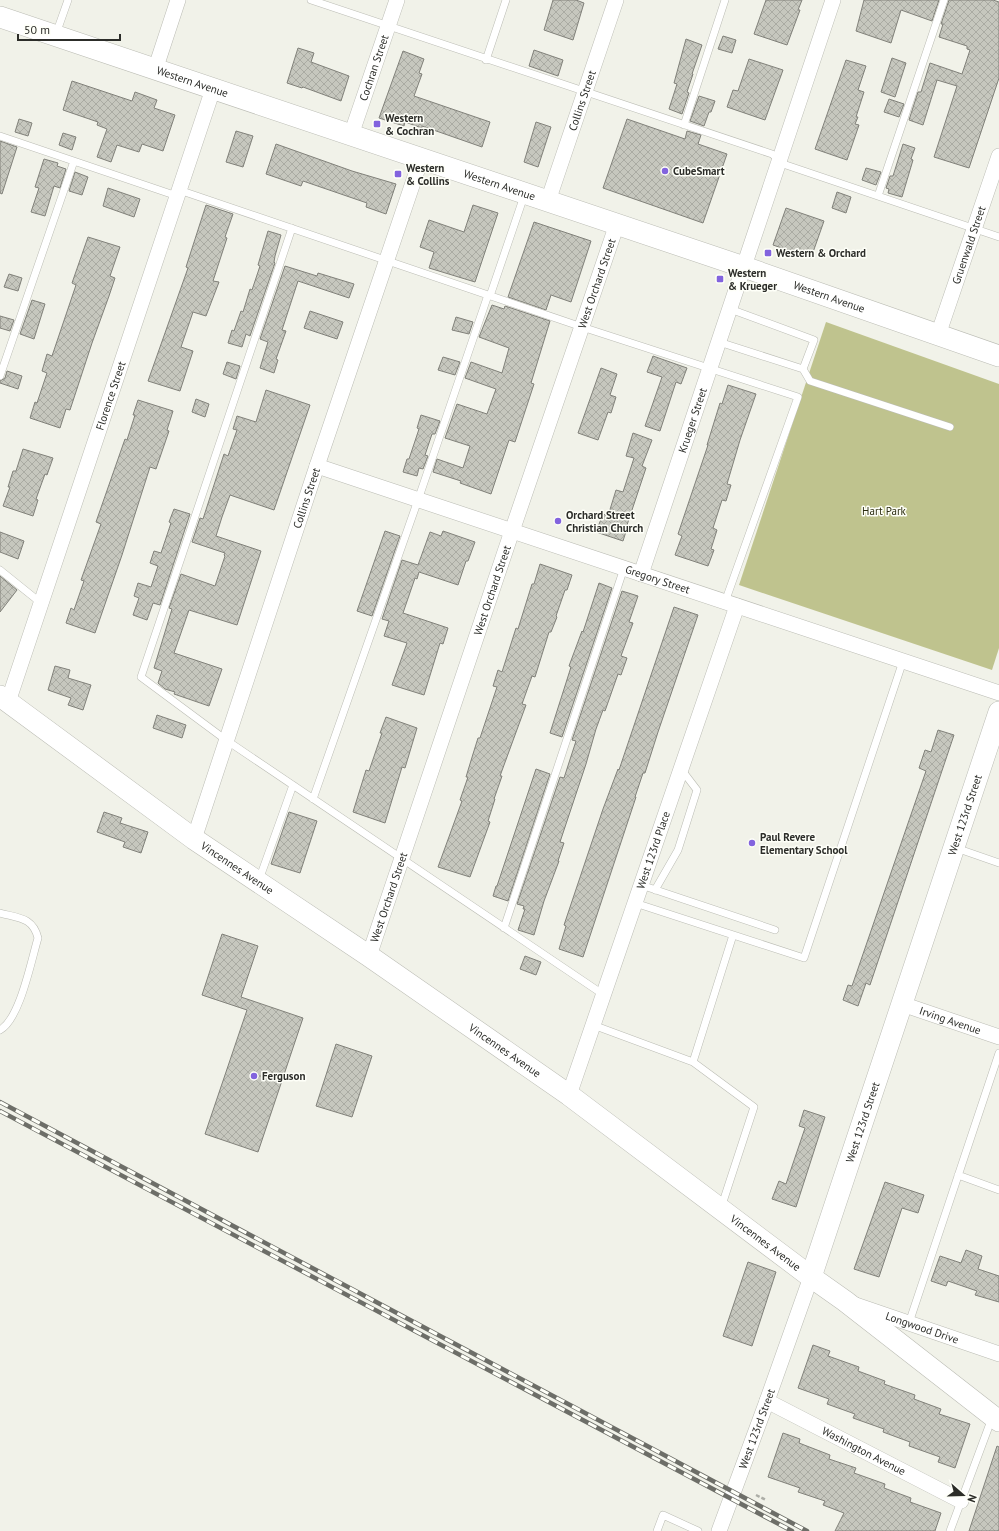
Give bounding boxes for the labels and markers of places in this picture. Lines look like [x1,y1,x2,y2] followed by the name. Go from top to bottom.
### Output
[385,111,434,138] place label: Western & Cochran
[372,119,382,129] marker: Western & Cochran
[406,161,450,188] place label: Western & Collins
[673,164,725,178] place label: CubeSmart
[660,166,670,176] marker: CubeSmart
[393,169,403,179] marker: Western & Collins
[776,246,866,260] place label: Western & Orchard
[763,248,773,258] marker: Western & Orchard
[728,266,777,293] place label: Western & Krueger
[715,274,725,284] marker: Western & Krueger
[566,508,643,535] place label: Orchard Street Christian Church
[553,516,563,526] marker: Orchard Street Christian Church
[760,830,848,857] place label: Paul Revere Elementary School
[747,838,757,848] marker: Paul Revere Elementary School
[262,1069,305,1083] place label: Ferguson
[249,1071,259,1081] marker: Ferguson

